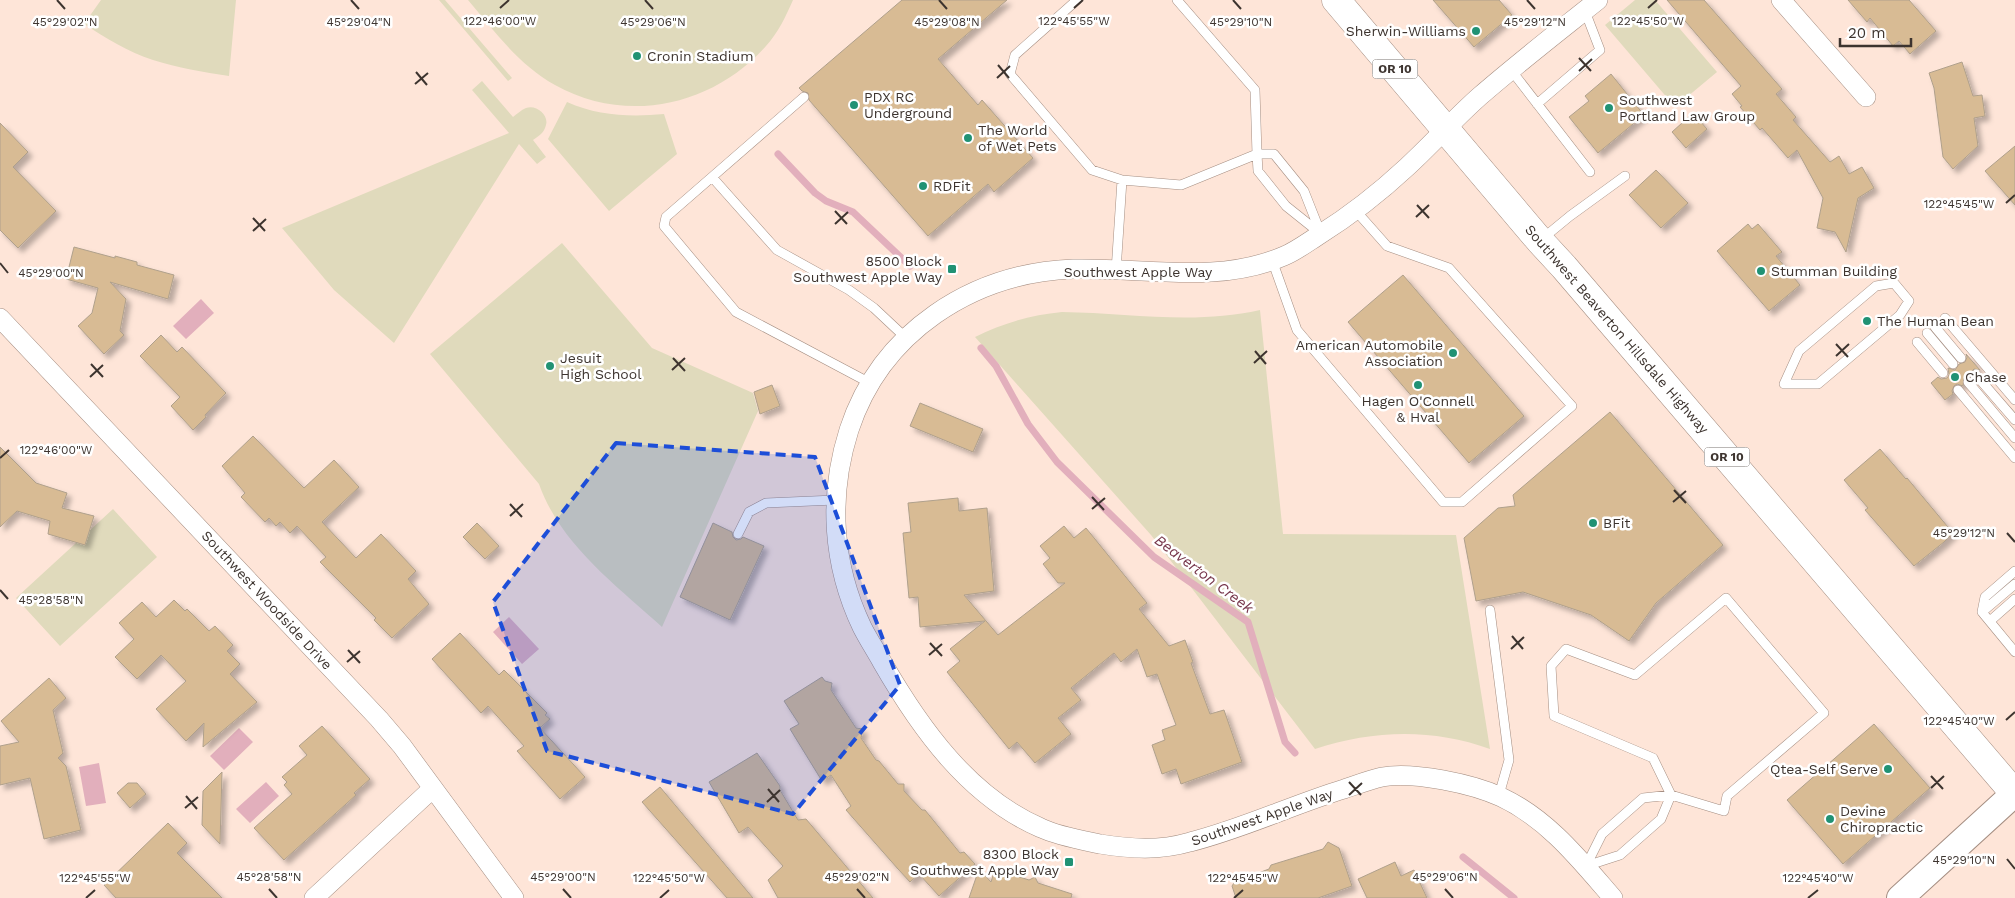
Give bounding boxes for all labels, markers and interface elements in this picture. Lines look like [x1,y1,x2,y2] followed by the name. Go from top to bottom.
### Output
[464,14,537,28] text: 122°46'00"W
[1038,14,1110,28] text: 122°45'55"W
[1612,14,1684,28] text: 122°45'50"W
[32,15,98,29] text: 45°29'02"N
[327,15,391,29] text: 45°29'04"N
[620,15,686,29] text: 45°29'06"N
[914,15,980,29] text: 45°29'08"N
[1210,15,1272,29] text: 45°29'10"N
[1504,15,1566,29] text: 45°29'12"N
[1840,15,1911,47] scale bar
[1346,23,1466,39] place label: Sherwin-Williams
[1848,24,1886,42] text: 20 m
[1470,25,1482,37] marker: Sherwin-Williams
[647,48,754,64] place label: Cronin Stadium
[631,50,643,62] marker: Cronin Stadium
[1372,60,1418,78] road number: OR 10
[864,89,952,121] place label: PDX RC Underground
[1619,92,1755,124] place label: Southwest Portland Law Group
[848,99,860,111] marker: PDX RC Underground
[1603,102,1615,114] marker: Southwest Portland Law Group
[978,122,1057,154] place label: The World of Wet Pets
[962,132,974,144] marker: The World of Wet Pets
[933,178,971,194] place label: RDFit
[917,180,929,192] marker: RDFit
[1924,197,1995,211] text: 122°45'45"W
[1522,221,1713,437] street label: Southwest Beaverton Hillsdale Highway
[793,253,943,285] place label: 8500 Block Southwest Apple Way
[946,263,958,275] marker: 8500 Block Southwest Apple Way
[1771,263,1897,279] place label: Stumman Building
[1064,264,1213,280] street label: Southwest Apple Way
[1755,265,1767,277] marker: Stumman Building
[18,266,84,280] text: 45°29'00"N
[1877,313,1994,329] place label: The Human Bean
[1861,315,1873,327] marker: The Human Bean
[1296,337,1443,369] place label: American Automobile Association
[1447,347,1459,359] marker: American Automobile Association
[560,350,642,382] place label: Jesuit High School
[544,360,556,372] marker: Jesuit High School
[1965,369,2007,385] place label: Chase
[1949,371,1961,383] marker: Chase
[1412,379,1424,391] marker: Hagen O'Connell & Hval
[1362,393,1475,425] place label: Hagen O'Connell & Hval
[20,443,93,457] text: 122°46'00"W
[1704,448,1750,467] road number: OR 10
[1603,515,1630,531] place label: BFit
[1587,517,1599,529] marker: BFit
[1933,526,1995,540] text: 45°29'12"N
[198,527,336,673] street label: Southwest Woodside Drive
[1151,531,1258,617] water label: Beaverton Creek
[18,593,84,607] text: 45°28'58"N
[1923,714,1995,728] text: 122°45'40"W
[1770,761,1878,777] place label: Qtea-Self Serve
[1882,763,1894,775] marker: Qtea-Self Serve
[1189,785,1336,849] street label: Southwest Apple Way
[1840,803,1924,835] place label: Devine Chiropractic
[1824,813,1836,825] marker: Devine Chiropractic
[910,846,1060,878] place label: 8300 Block Southwest Apple Way
[1933,853,1995,867] text: 45°29'10"N
[1063,856,1075,868] marker: 8300 Block Southwest Apple Way
[236,870,302,884] text: 45°28'58"N
[530,870,596,884] text: 45°29'00"N
[824,870,890,884] text: 45°29'02"N
[1412,870,1478,884] text: 45°29'06"N
[59,871,131,885] text: 122°45'55"W
[633,871,705,885] text: 122°45'50"W
[1208,871,1279,885] text: 122°45'45"W
[1782,871,1854,885] text: 122°45'40"W

